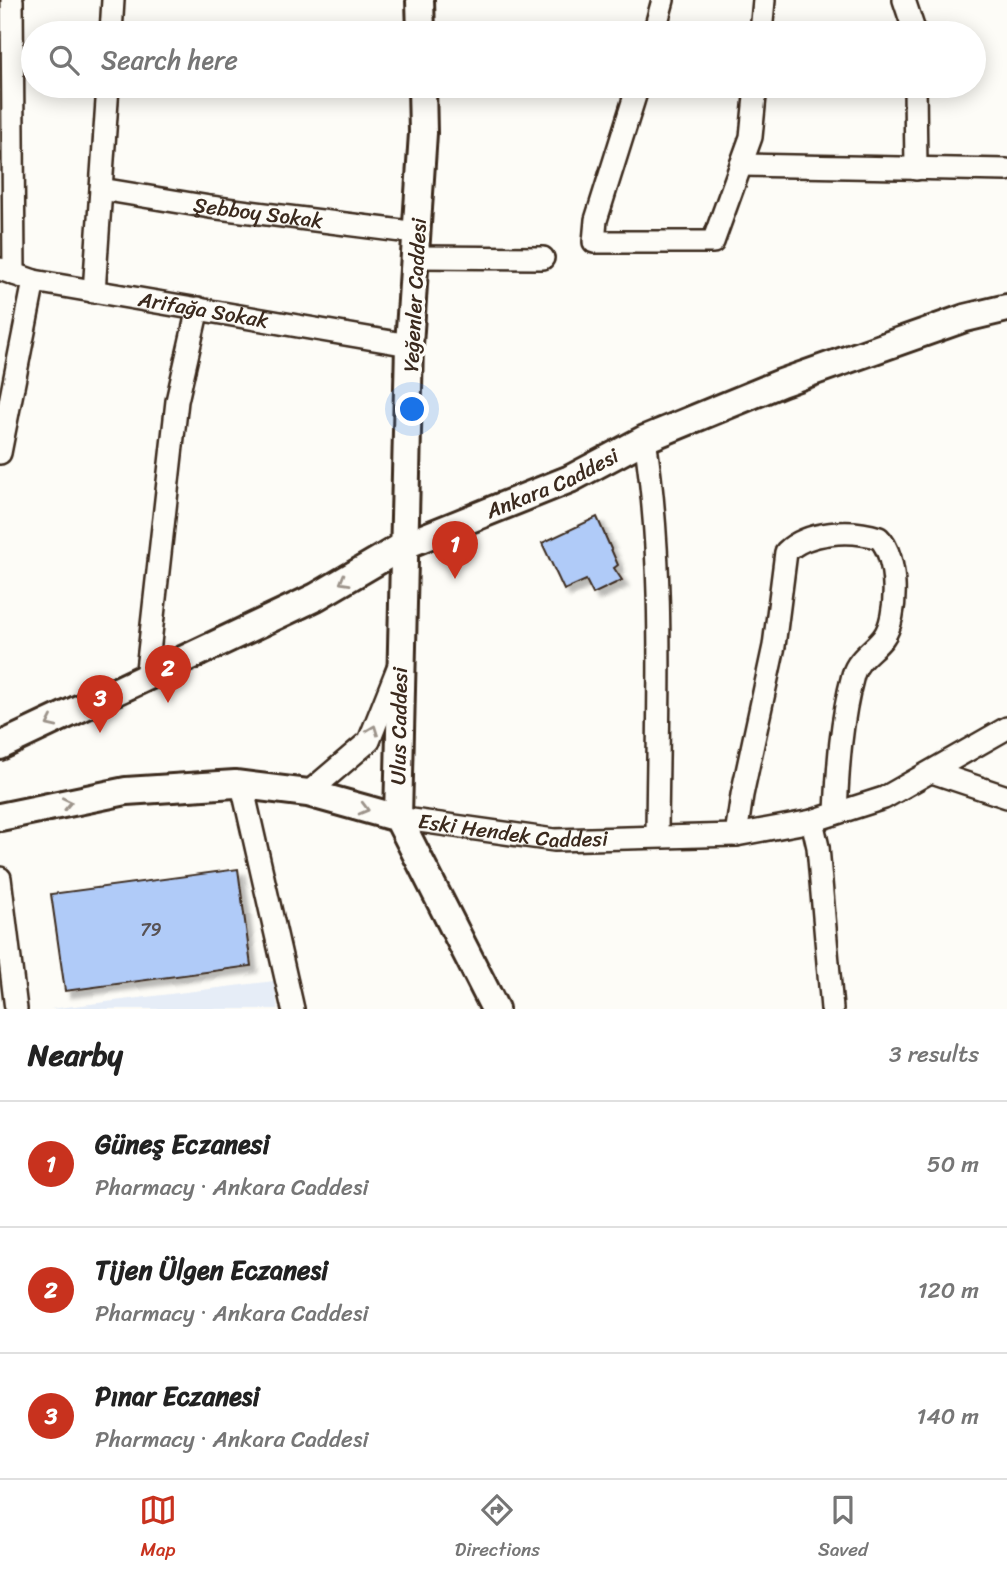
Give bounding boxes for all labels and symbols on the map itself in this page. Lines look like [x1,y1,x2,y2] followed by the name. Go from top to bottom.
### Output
[191,186,325,240] street label: Şebboy Sokak
[392,216,438,373] street label: Yeğenler Caddesi
[135,280,271,340] street label: Arifağa Sokak
[395,392,429,426] your location
[479,437,627,530] street label: Ankara Caddesi
[432,521,478,579] pin: 1
[339,572,352,585] one-way arrow
[145,645,191,703] pin: 2
[379,666,419,785] street label: Ulus Caddesi
[77,675,123,733] pin: 3
[46,714,59,728] one-way arrow
[365,724,379,736] one-way arrow
[61,796,73,811] one-way arrow
[358,800,370,815] one-way arrow
[416,802,610,859] street label: Eski Hendek Caddesi
[140,914,162,946] house number: 79

